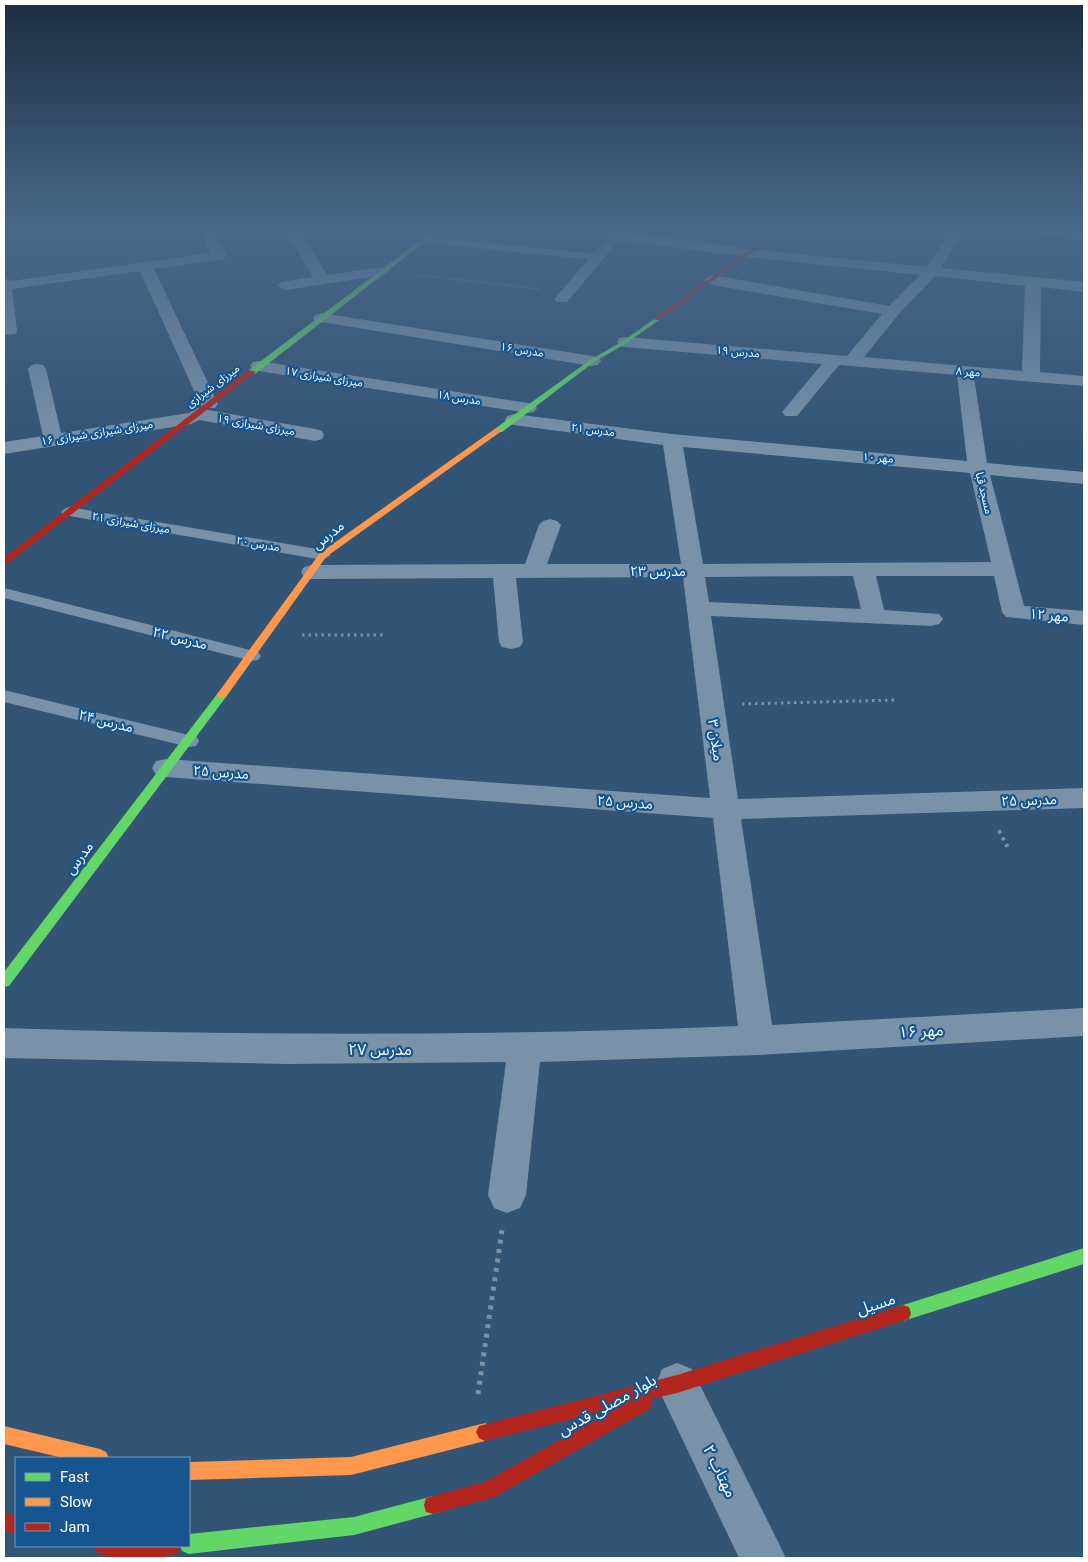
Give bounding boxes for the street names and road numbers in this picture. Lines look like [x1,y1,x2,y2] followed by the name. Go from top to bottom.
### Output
[499,340,545,360] street label: مدرس ۱۶
[716,344,761,360] street label: مدرس ۱۹
[184,362,242,410] street label: میرزای شیرازی
[284,364,364,390] street label: میرزای شیرازی ۱۷
[955,364,981,380] street label: مهر ۸
[436,388,482,408] street label: مدرس ۱۸
[216,412,296,438] street label: میرزای شیرازی ۱۹
[40,418,154,448] street label: میرزای شیرازی شیرازی ۱۶
[570,421,616,439] street label: مدرس ۲۱
[862,450,894,466] street label: مهر ۱۰
[973,471,996,515] street label: مسجد قبا
[91,510,171,536] street label: میرزای شیرازی ۲۱
[309,517,348,553] street label: مدرس
[235,534,281,554] street label: مدرس ۲۰
[630,563,686,580] street label: مدرس ۲۳
[1029,605,1069,626] street label: مهر ۱۲
[151,623,209,654] street label: مدرس ۲۲
[77,706,135,737] street label: مدرس ۲۴
[704,718,727,762] street label: میلان ۳
[192,762,249,783] street label: مدرس ۲۵
[1001,791,1057,810] street label: مدرس ۲۵
[596,792,653,813] street label: مدرس ۲۵
[62,839,97,878] street label: مدرس
[898,1020,944,1042] street label: مهر ۱۶
[348,1040,412,1059] street label: مدرس ۲۷
[854,1289,898,1319] street label: مسیل
[555,1370,659,1440] street label: بلوار مصلی قدس
[699,1442,741,1500] street label: مهتاب ۲

